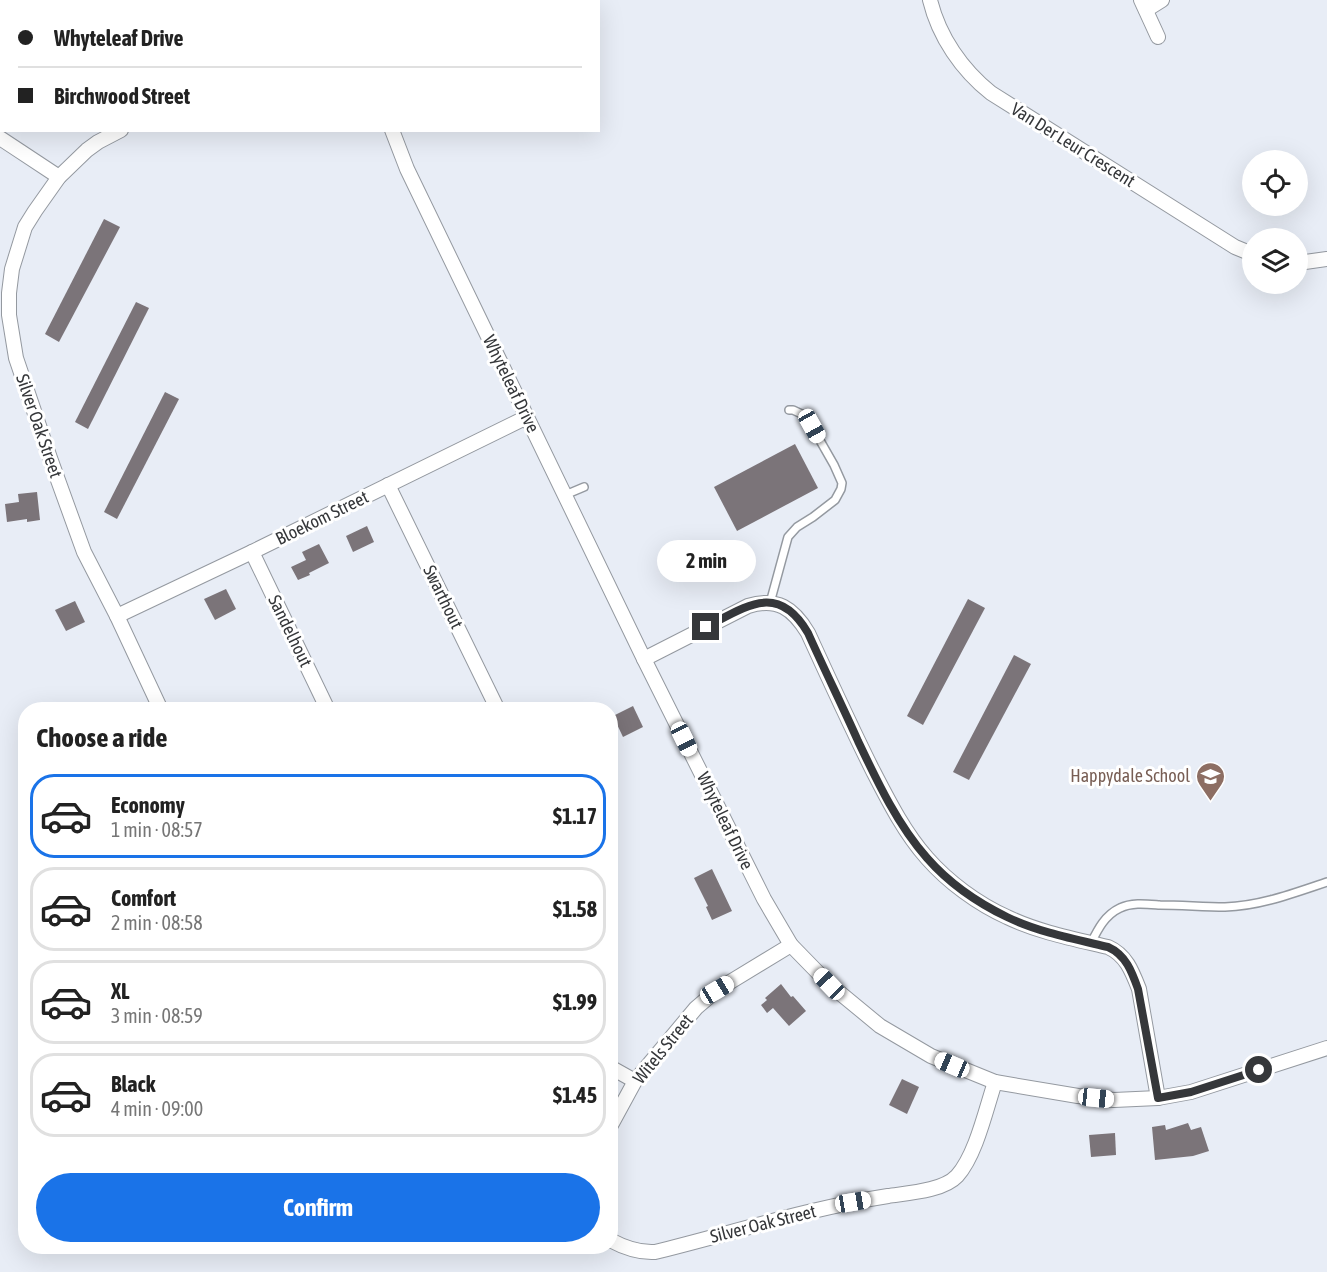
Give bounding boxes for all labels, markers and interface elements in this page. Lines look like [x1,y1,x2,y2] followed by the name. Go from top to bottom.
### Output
[54,25,183,51] text: Whyteleaf Drive
[54,83,190,109] text: Birchwood Street
[1007,98,1139,191] street label: Van Der Leur Crescent
[1242,150,1308,294] map controls
[1242,150,1308,216] button: locate
[1242,228,1308,294] button: layers
[479,332,544,436] street label: Whyteleaf Drive
[12,371,67,480] street label: Silver Oak Street
[795,406,829,446] car
[272,486,372,549] street label: Bloekom Street
[656,540,756,582] callout: 2 min
[686,549,727,572] text: 2 min
[419,562,468,632] street label: Swarthout
[264,591,317,670] street label: Sandelhout
[692,613,719,640] route end
[668,719,700,759] car
[36,722,168,753] text: Choose a ride
[1195,760,1227,802] school or university icon: Happydale School
[1070,765,1190,786] place label: Happydale School
[693,769,758,873] street label: Whyteleaf Drive
[39,789,93,843] icon: car
[111,792,185,818] text: Economy
[553,803,597,829] text: $1.17
[111,818,203,841] text: 1 min · 08:57
[39,882,93,936] icon: car
[111,885,176,911] text: Comfort
[553,896,597,922] text: $1.58
[111,911,203,934] text: 2 min · 08:58
[810,965,848,1003] car
[697,973,737,1007] car
[39,975,93,1029] icon: car
[111,978,129,1004] text: XL
[553,989,597,1015] text: $1.99
[111,1004,203,1027] text: 3 min · 08:59
[628,1010,697,1088] street label: Witels Street
[932,1050,972,1080] car
[1245,1056,1272,1083] route start
[39,1068,93,1122] icon: car
[111,1071,155,1097] text: Black
[553,1082,597,1108] text: $1.45
[1077,1087,1115,1109] car
[111,1097,203,1120] text: 4 min · 09:00
[36,1173,600,1242] button: Confirm
[834,1190,872,1214] car
[708,1200,818,1247] street label: Silver Oak Street

